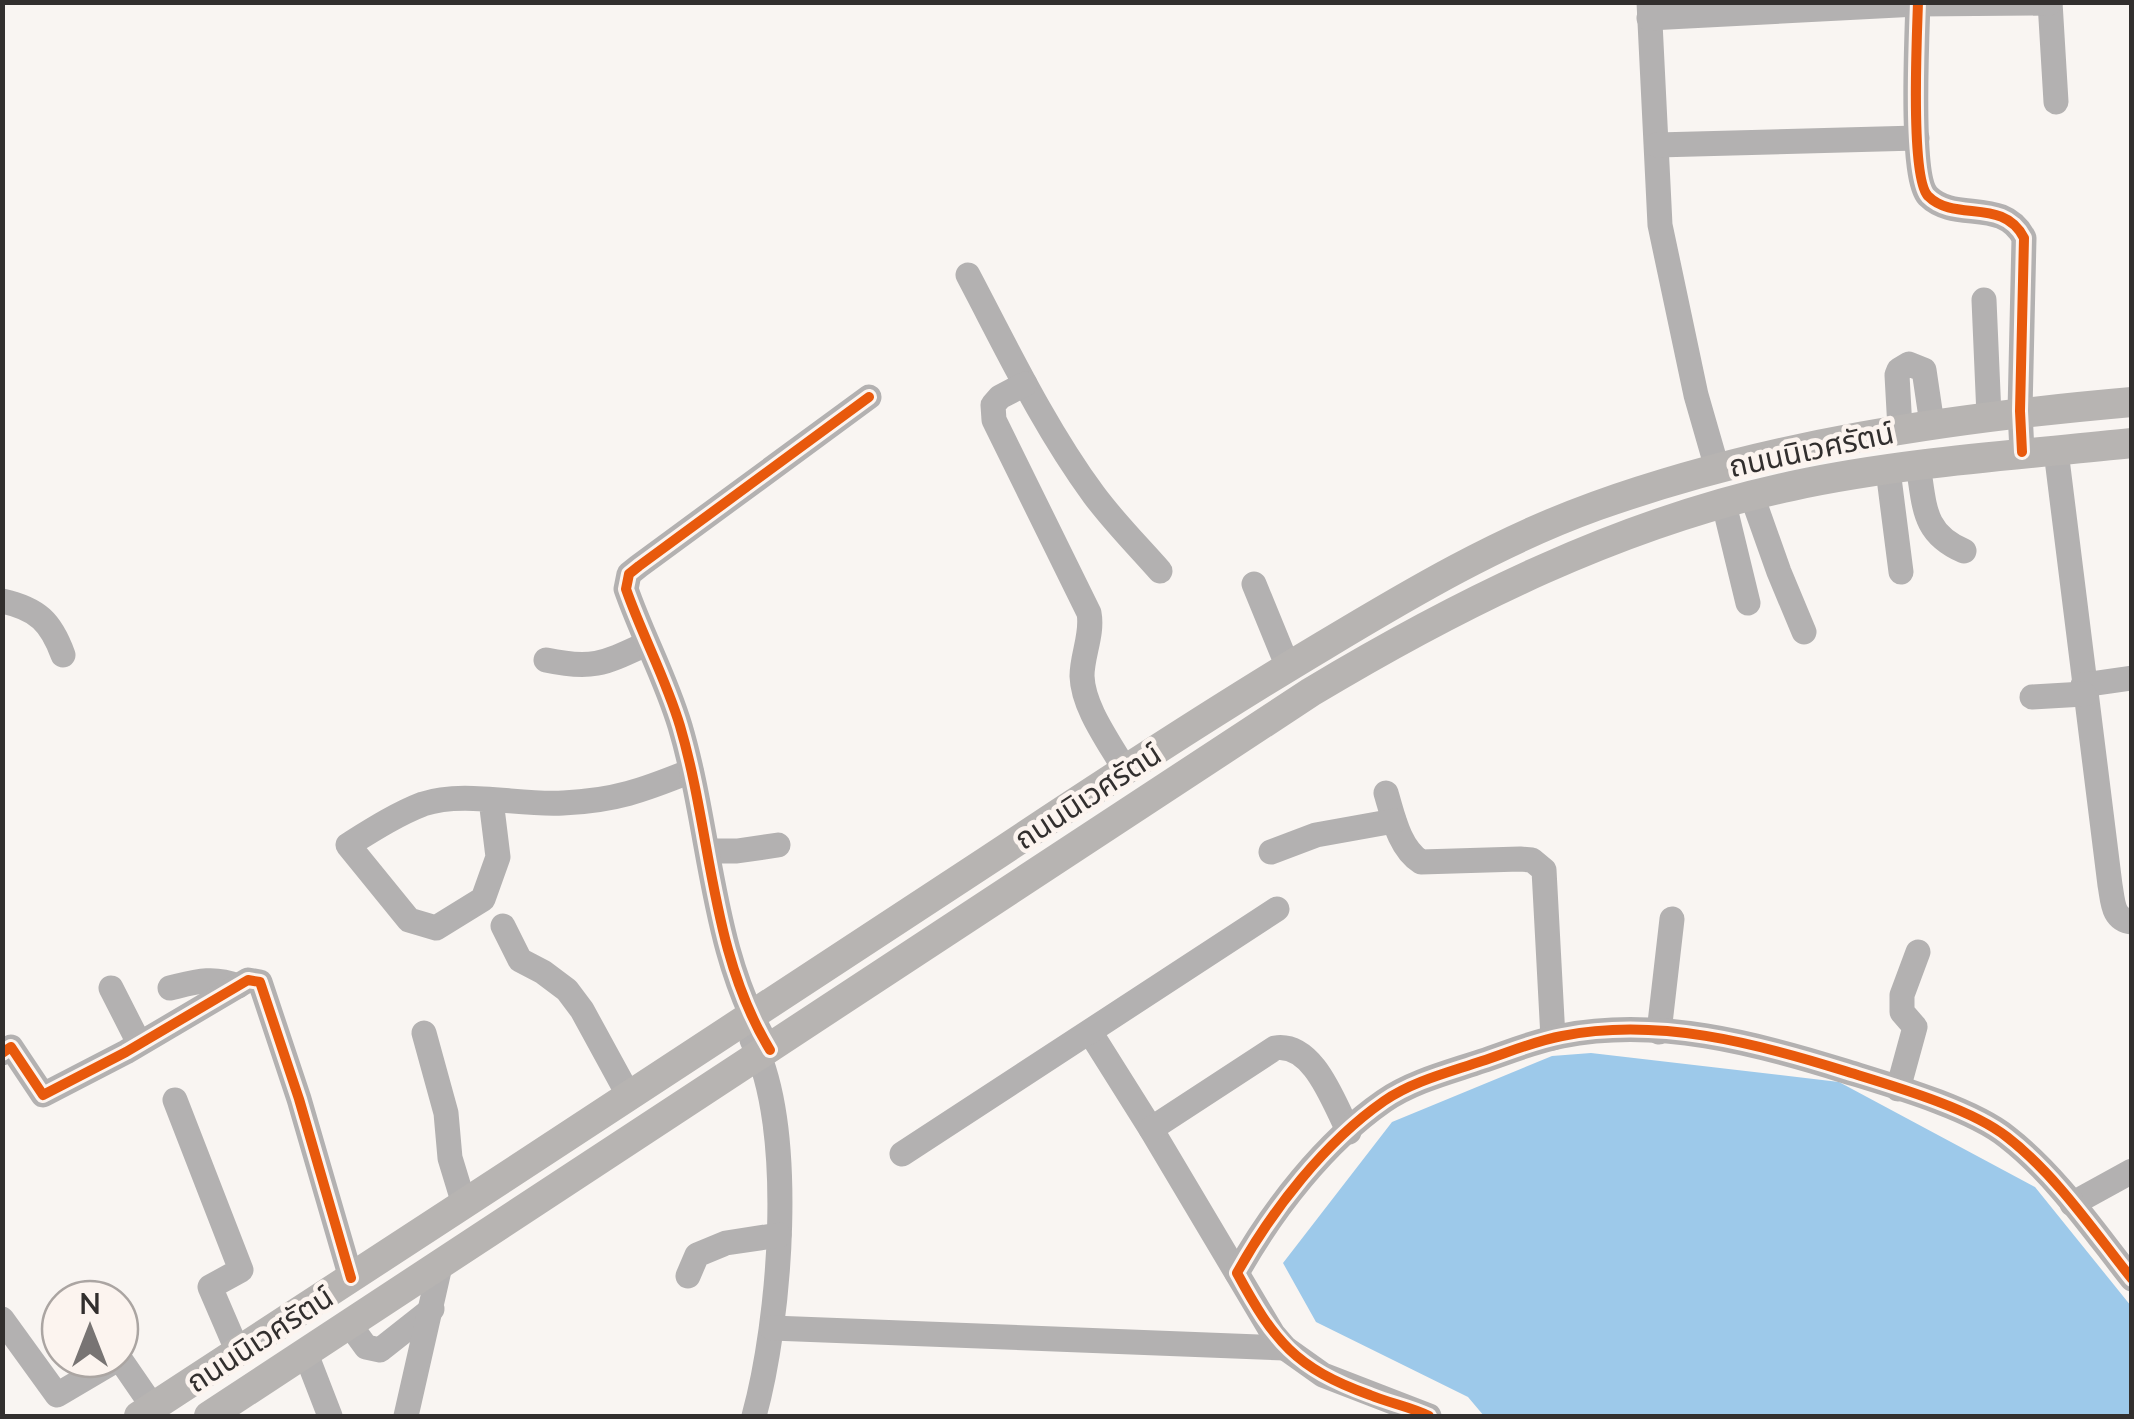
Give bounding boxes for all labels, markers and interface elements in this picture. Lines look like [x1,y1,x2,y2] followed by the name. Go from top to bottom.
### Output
[1725,413,1897,483] street label: ถนนนิเวศรัตน์
[1007,734,1167,856] street label: ถนนนิเวศรัตน์
[179,1277,339,1399] street label: ถนนนิเวศรัตน์
[40,1279,140,1379] north arrow
[79,1286,101,1320] text: N

